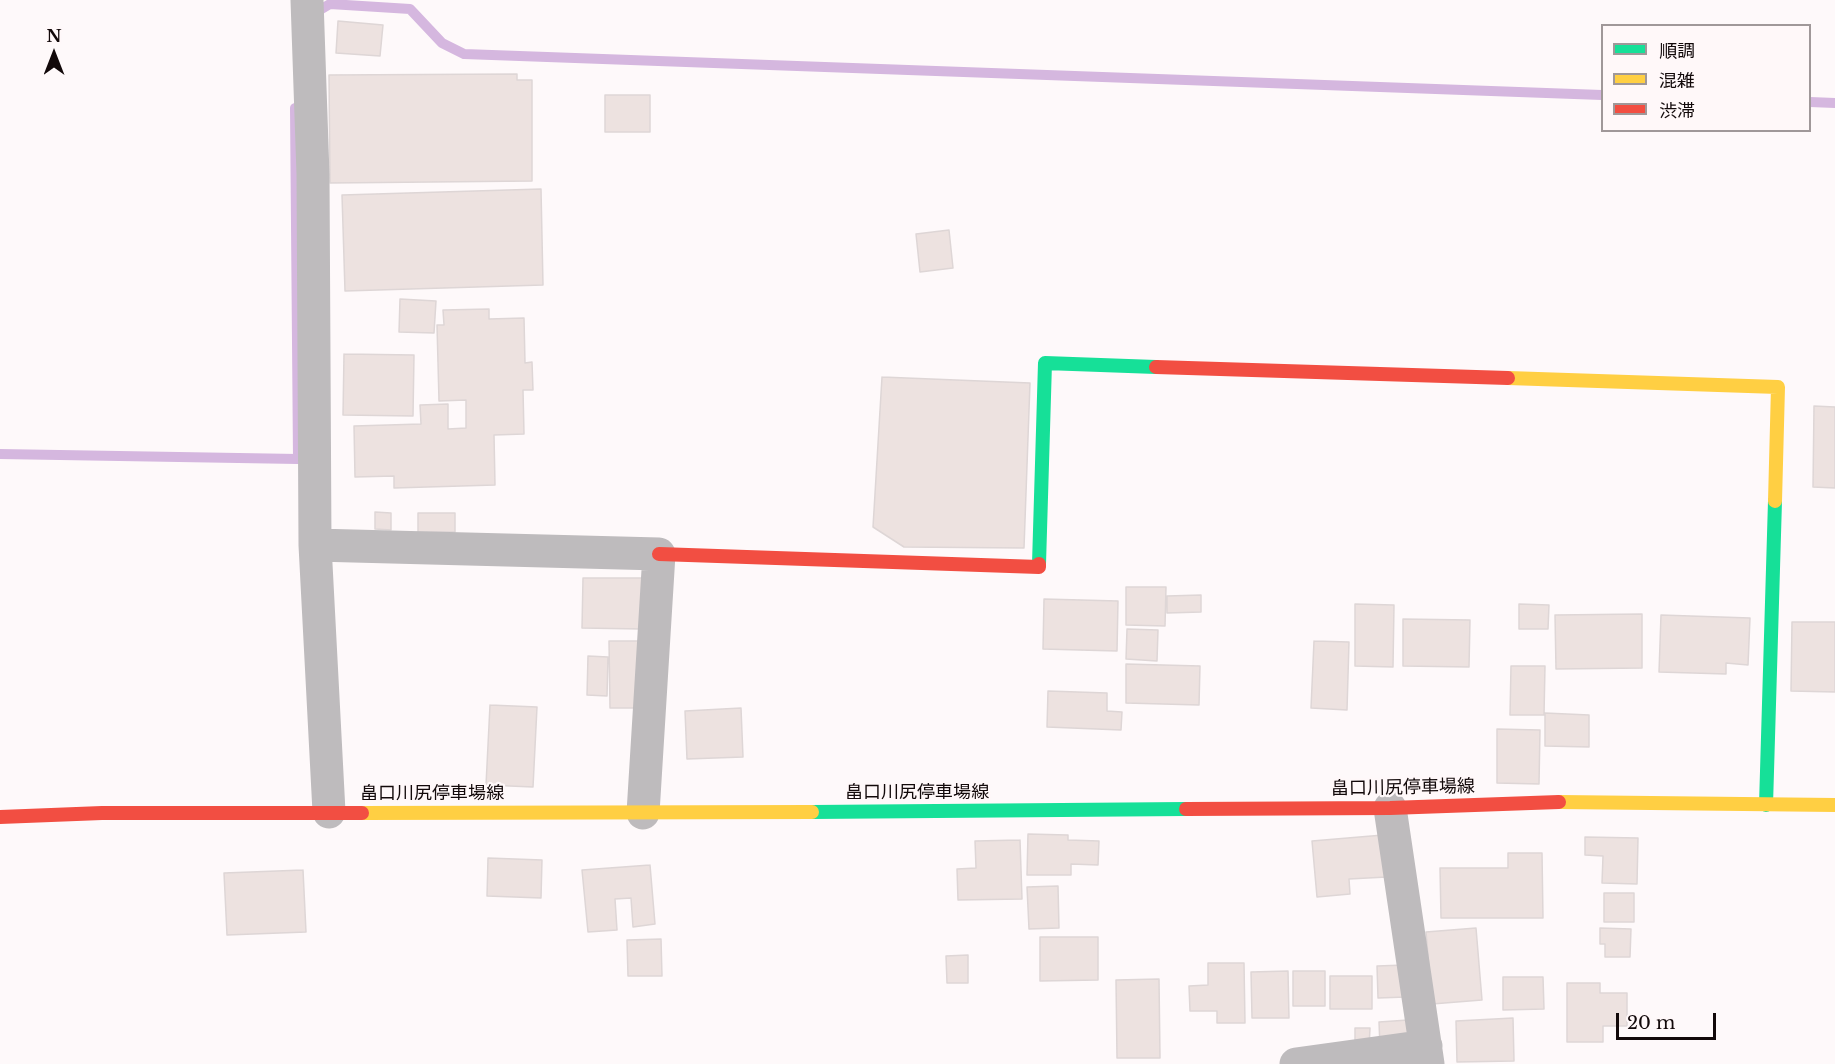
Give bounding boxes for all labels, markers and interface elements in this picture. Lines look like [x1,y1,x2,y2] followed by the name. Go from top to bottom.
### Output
[24,24,84,84] north arrow
[1601,24,1811,132] legend
[46,26,62,46] text: N
[1659,40,1695,62] text: 順調
[1659,70,1695,92] text: 混雑
[1659,100,1695,122] text: 渋滞
[1331,776,1475,800] street label: 畠口川尻停車場線
[845,782,989,804] street label: 畠口川尻停車場線
[360,783,504,805] street label: 畠口川尻停車場線
[1619,1001,1720,1039] scale bar
[1627,1012,1675,1034] text: 20 m

